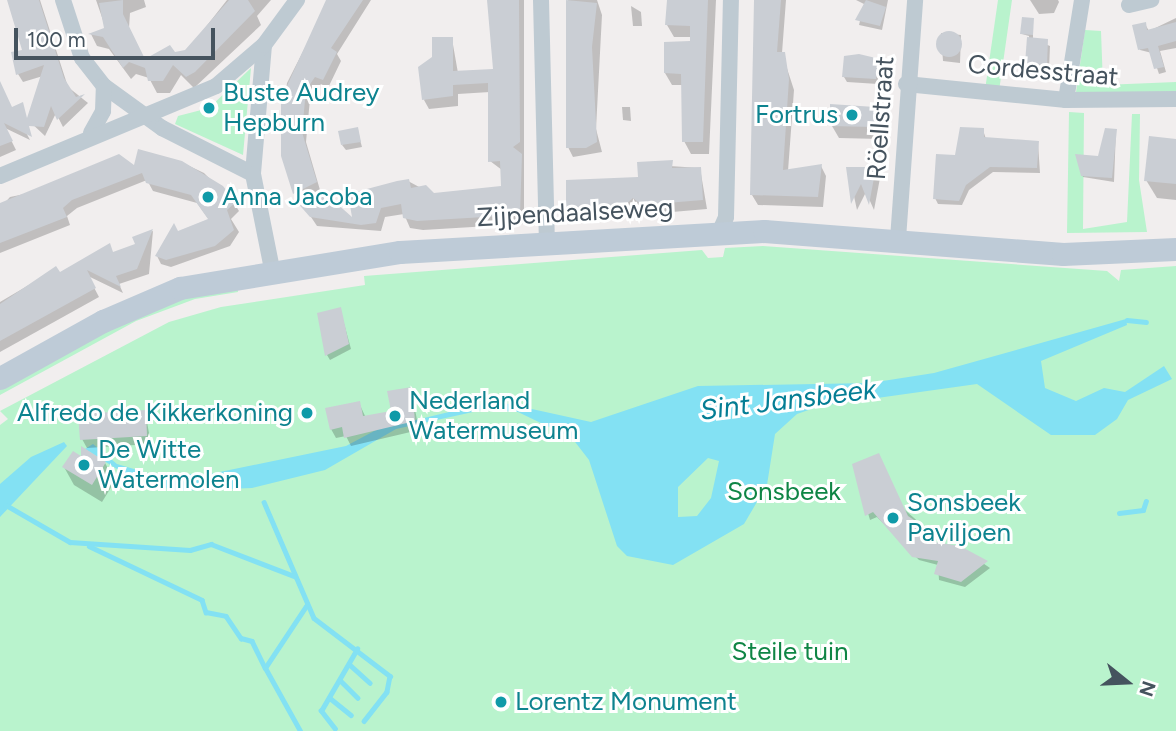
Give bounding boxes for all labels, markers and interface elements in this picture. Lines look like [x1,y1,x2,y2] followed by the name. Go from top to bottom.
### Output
[18,14,219,58] scale bar
[27,27,86,52] text: 100 m
[966,49,1120,93] street label: Cordesstraat
[861,55,901,181] street label: Röellstraat
[223,77,380,138] place label: Buste Audrey Hepburn
[755,99,838,131] place label: Fortrus
[201,100,217,116] marker: Buste Audrey Hepburn
[844,107,860,123] marker: Fortrus
[222,181,373,213] place label: Anna Jacoba
[200,189,216,205] marker: Anna Jacoba
[476,192,674,234] street label: Zijpendaalseweg
[698,372,878,426] water label: Sint Jansbeek
[409,385,578,446] place label: Nederland Watermuseum
[17,397,293,429] place label: Alfredo de Kikkerkoning
[299,405,315,421] marker: Alfredo de Kikkerkoning
[387,408,403,424] marker: Nederland Watermuseum
[98,434,240,496] place label: De Witte Watermolen
[76,457,92,473] marker: De Witte Watermolen
[727,476,841,508] park label: Sonsbeek
[907,487,1021,548] place label: Sonsbeek Paviljoen
[885,510,901,526] marker: Sonsbeek Paviljoen
[731,636,849,668] park label: Steile tuin
[1092,647,1162,717] north arrow
[1134,678,1161,699] text: N
[515,686,737,718] place label: Lorentz Monument
[493,694,509,710] marker: Lorentz Monument

